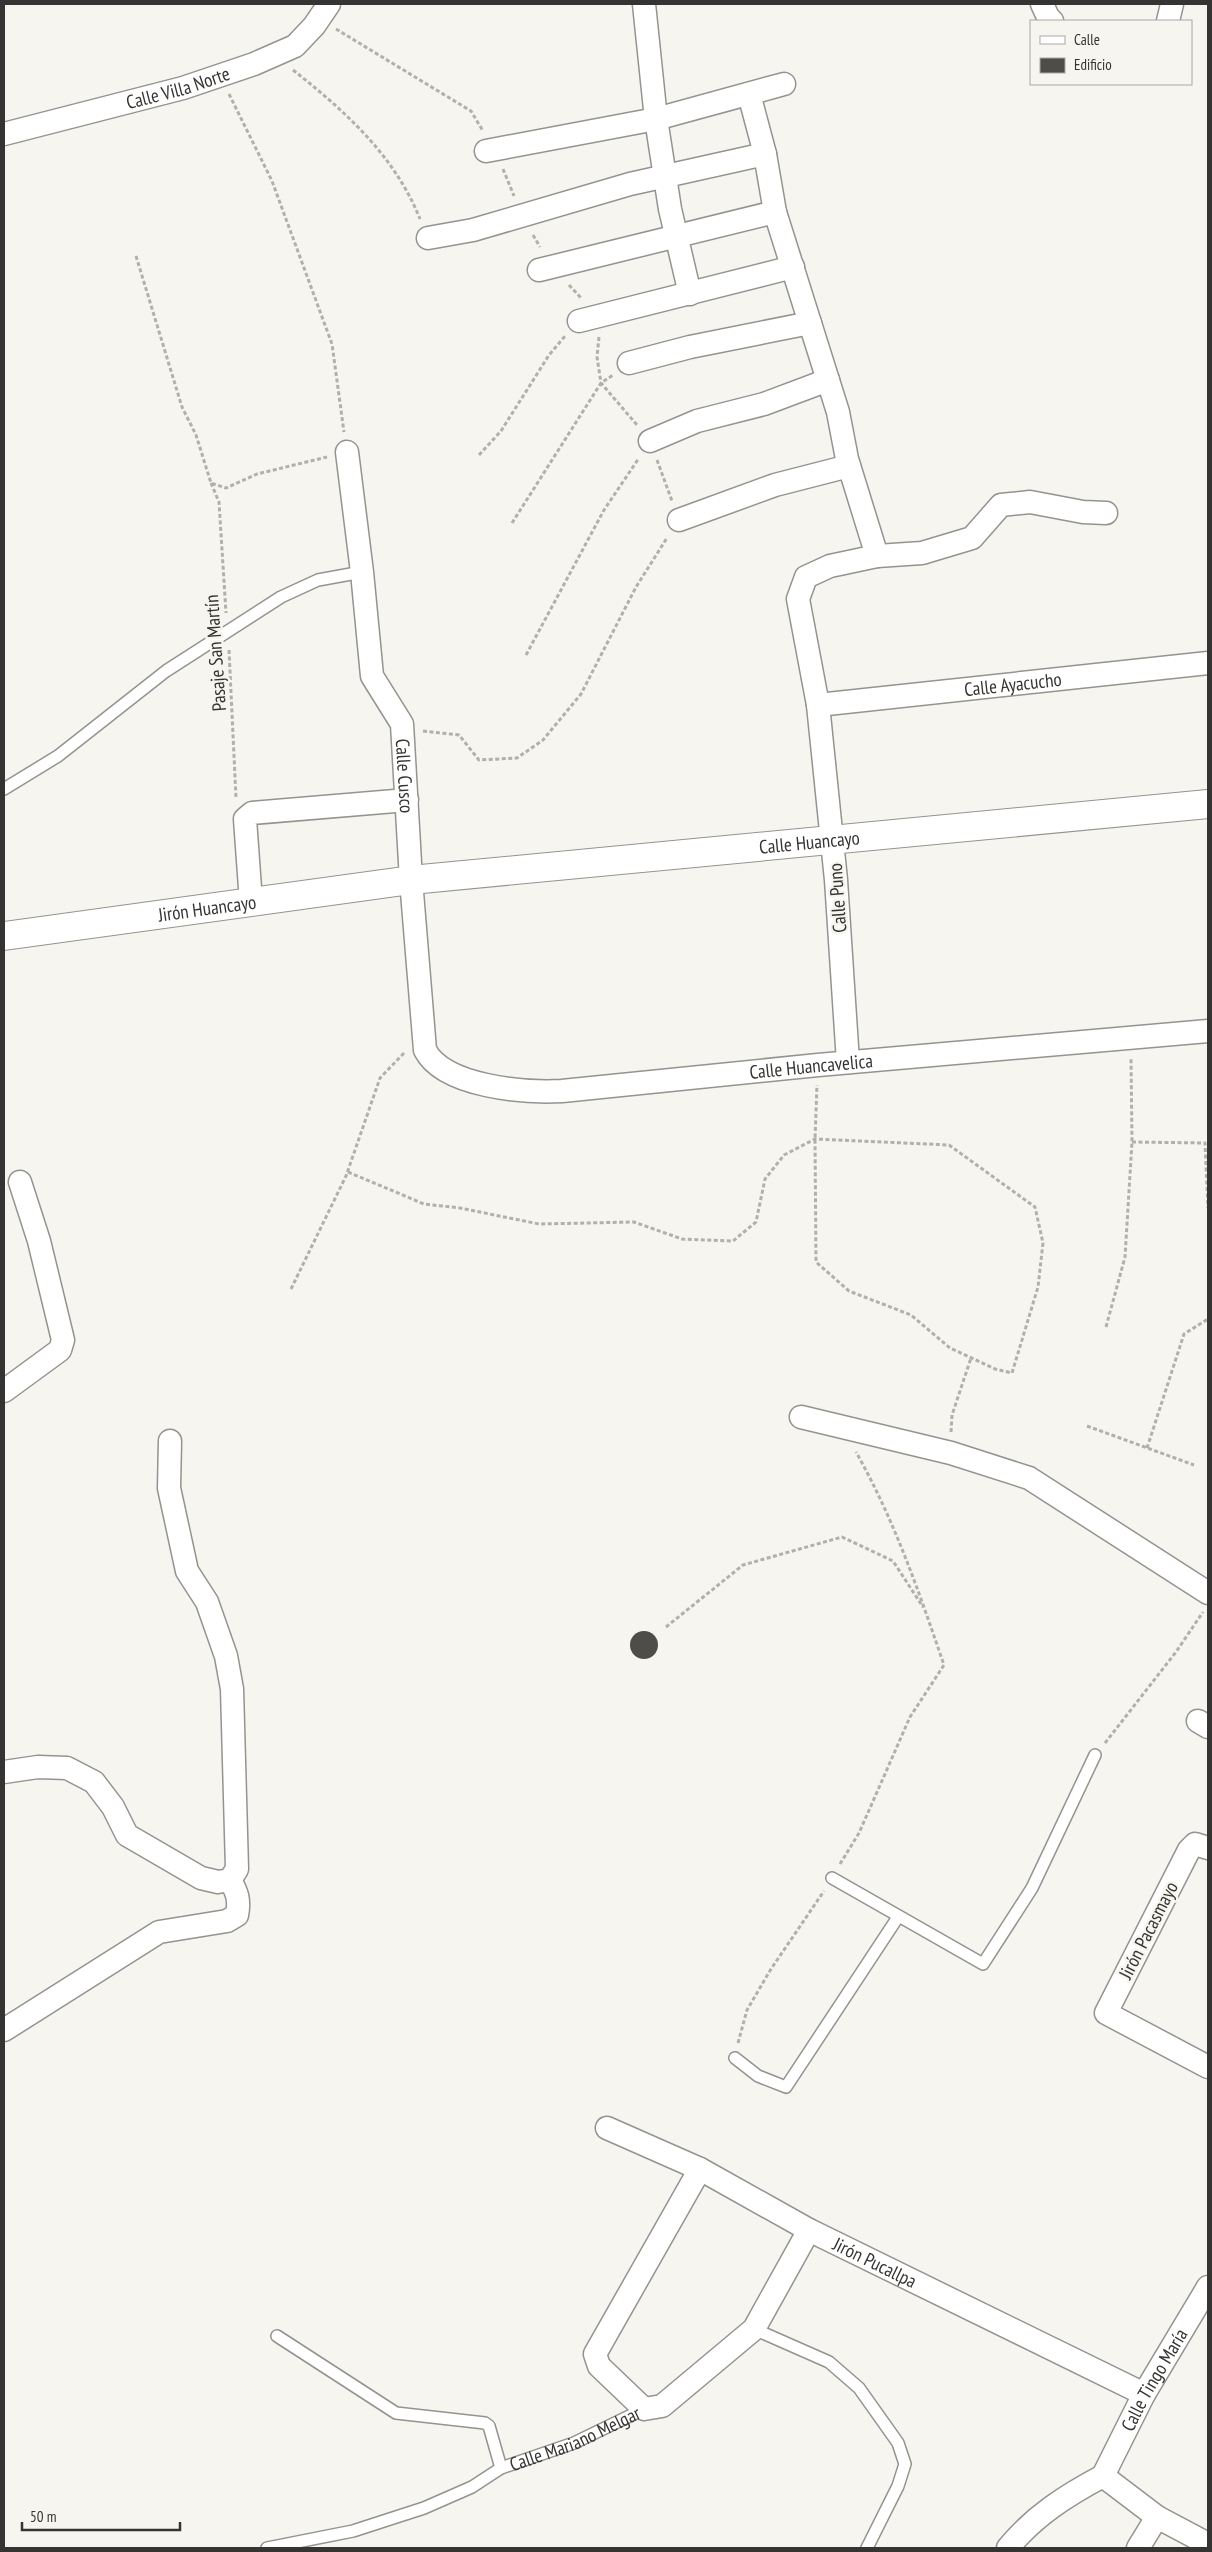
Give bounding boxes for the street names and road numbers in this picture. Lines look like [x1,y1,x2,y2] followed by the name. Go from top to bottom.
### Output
[124,61,233,114] street label: Calle Villa Norte
[199,594,231,712] street label: Pasaje San Martín
[963,667,1063,701] street label: Calle Ayacucho
[391,738,419,814] street label: Calle Cusco
[758,825,861,859] street label: Calle Huancayo
[823,862,851,934] street label: Calle Puno
[156,889,258,927] street label: Jirón Huancayo
[748,1048,874,1084] street label: Calle Huancavelica
[1113,1877,1183,1984] street label: Jirón Pacasmayo
[828,2231,921,2293] street label: Jirón Pucallpa
[1115,2324,1193,2435] street label: Calle Tingo María
[506,2400,645,2476] street label: Calle Mariano Melgar

